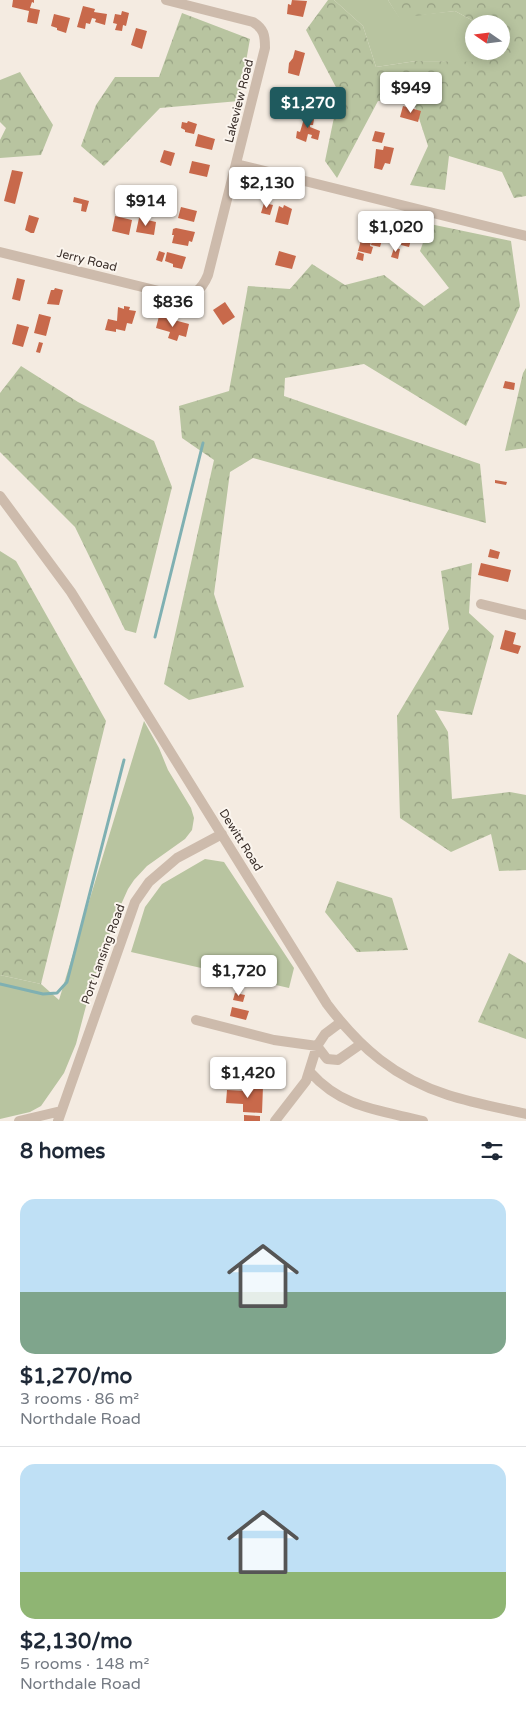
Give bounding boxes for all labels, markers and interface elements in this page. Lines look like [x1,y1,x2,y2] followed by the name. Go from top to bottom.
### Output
[465,15,510,60] north arrow
[465,15,510,60] map controls
[222,58,256,144] street label: Lakeview Road
[381,72,441,114] pin: $949
[391,78,431,98] text: $949
[267,86,349,129] pin: $1,270
[281,93,335,113] text: $1,270
[226,166,308,209] pin: $2,130
[240,173,294,193] text: $2,130
[116,184,176,227] pin: $914
[126,191,166,211] text: $914
[355,210,437,253] pin: $1,020
[369,217,423,237] text: $1,020
[56,246,118,274] street label: Jerry Road
[143,286,203,328] pin: $836
[153,292,193,312] text: $836
[216,806,266,874] street label: Dewitt Road
[78,902,128,1006] street label: Port Lansing Road
[198,954,280,997] pin: $1,720
[212,961,266,981] text: $1,720
[207,1056,289,1099] pin: $1,420
[221,1063,275,1083] text: $1,420
[478,1137,506,1165] icon: filters
[20,1139,105,1164] text: 8 homes
[218,1231,308,1321] icon: home
[20,1364,132,1389] text: $1,270/mo
[20,1389,139,1409] text: 3 rooms · 86 m²
[20,1409,141,1429] text: Northdale Road
[218,1497,308,1587] icon: home
[20,1629,132,1654] text: $2,130/mo
[20,1654,149,1674] text: 5 rooms · 148 m²
[20,1674,141,1694] text: Northdale Road

